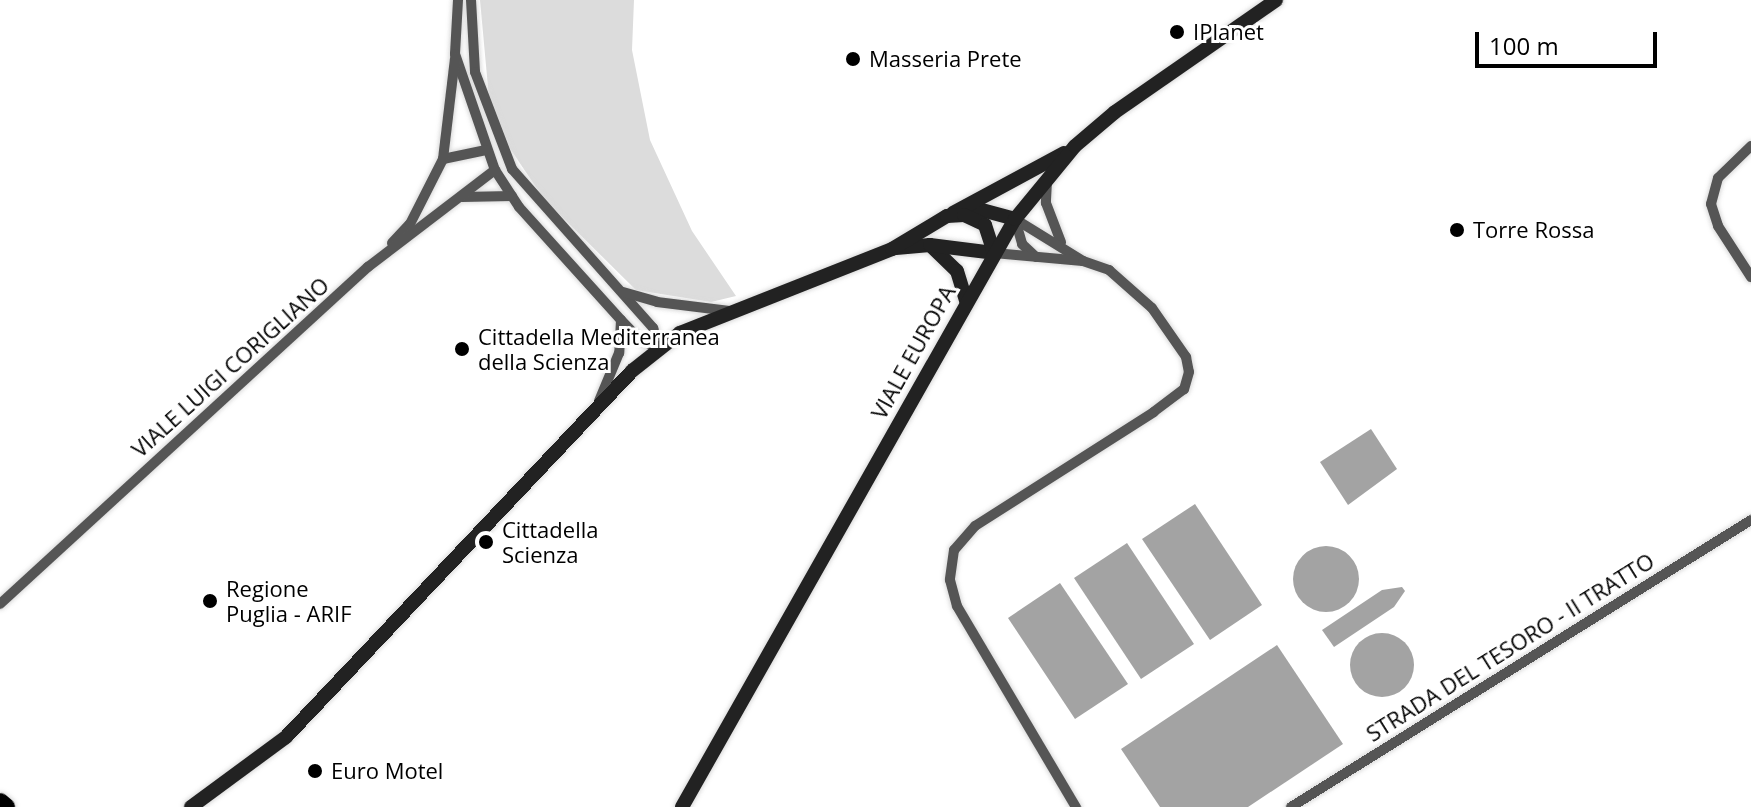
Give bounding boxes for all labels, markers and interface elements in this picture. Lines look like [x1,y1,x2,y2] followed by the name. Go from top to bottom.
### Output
[1479,16,1661,66] scale bar
[1193,19,1264,45] place label: IPlanet
[1168,23,1186,41] marker: IPlanet
[1489,29,1559,62] text: 100 m
[869,46,1022,72] place label: Masseria Prete
[844,50,862,68] marker: Masseria Prete
[1473,217,1594,243] place label: Torre Rossa
[1448,221,1466,239] marker: Torre Rossa
[126,272,334,462] street label: VIALE LUIGI CORIGLIANO
[865,281,961,423] street label: VIALE EUROPA
[478,323,720,374] place label: Cittadella Mediterranea della Scienza
[453,340,471,358] marker: Cittadella Mediterranea della Scienza
[502,516,598,568] place label: Cittadella Scienza
[477,533,495,551] marker: Cittadella Scienza
[1361,547,1659,747] street label: STRADA DEL TESORO - II TRATTO
[226,575,352,626] place label: Regione Puglia - ARIF
[201,592,219,610] marker: Regione Puglia - ARIF
[331,758,443,784] place label: Euro Motel
[306,762,324,780] marker: Euro Motel

